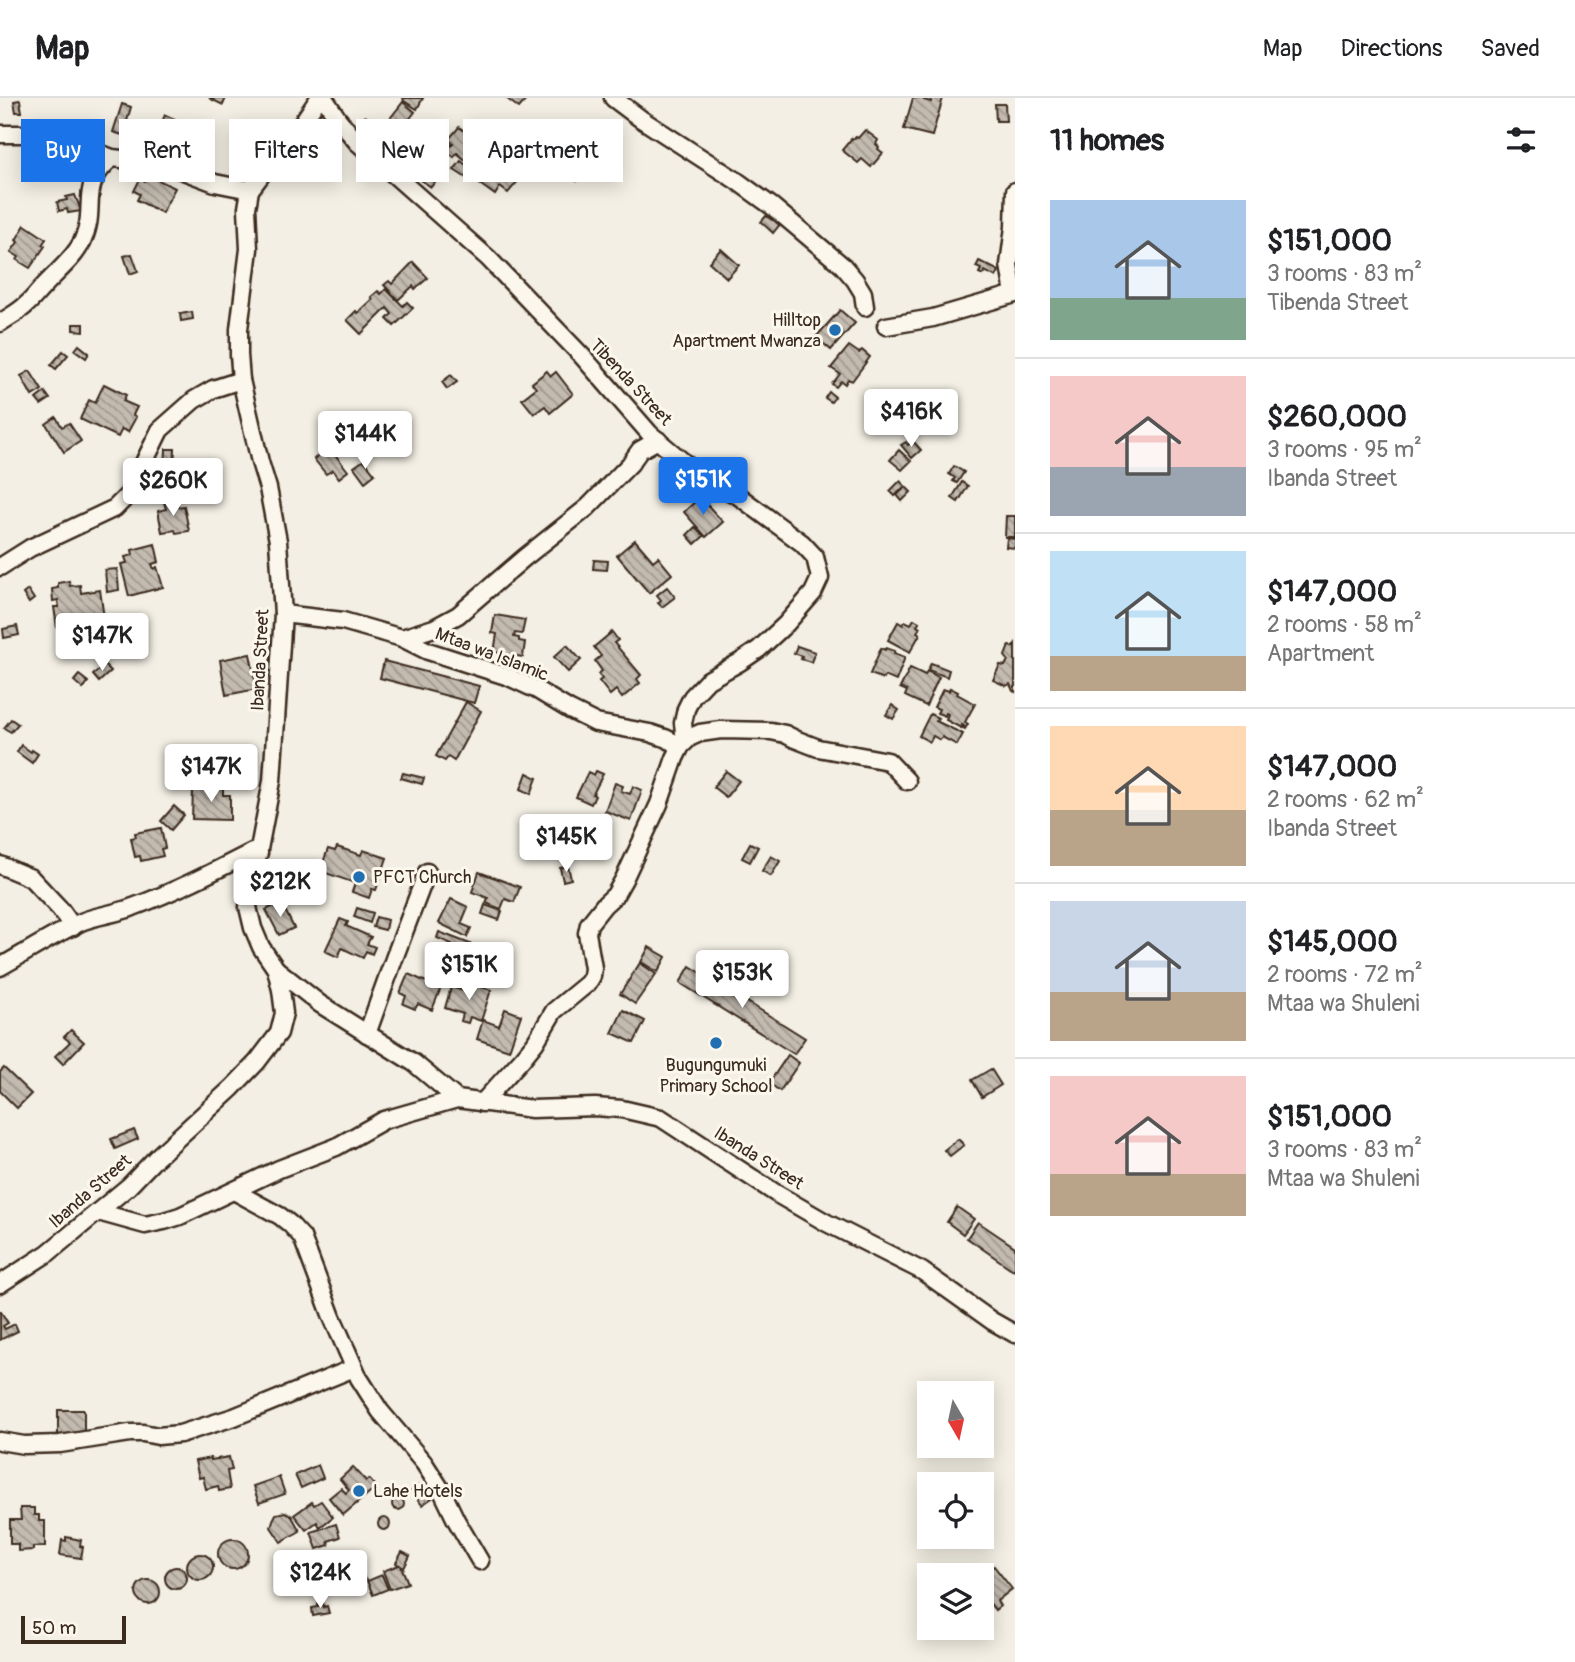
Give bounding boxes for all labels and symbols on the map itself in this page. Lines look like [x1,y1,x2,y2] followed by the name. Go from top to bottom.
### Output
[672,309,821,353] place label: Hilltop Apartment Mwanza
[827,322,843,338] marker: Hilltop Apartment Mwanza
[584,334,677,431] street label: Tibenda Street
[862,390,960,449] pin: $416K
[316,412,414,471] pin: $144K
[124,458,222,518] pin: $260K
[654,458,752,517] pin: $151K
[246,608,275,711] street label: Ibanda Street
[53,614,151,673] pin: $147K
[432,622,552,687] street label: Mtaa wa Islamic
[162,744,260,804] pin: $147K
[517,814,615,874] pin: $145K
[231,860,329,919] pin: $212K
[373,866,471,889] place label: PFCT Church
[351,869,367,885] marker: PFCT Church
[420,942,518,1002] pin: $151K
[693,950,791,1010] pin: $153K
[708,1035,724,1051] marker: Bugungumuki Primary School
[660,1054,772,1098] place label: Bugungumuki Primary School
[709,1122,809,1196] street label: Ibanda Street
[44,1149,137,1233] street label: Ibanda Street
[917,1381,994,1458] north arrow
[373,1480,462,1503] place label: Lahe Hotels
[351,1483,367,1499] marker: Lahe Hotels
[271,1550,369,1610] pin: $124K
[21,1613,126,1645] scale bar

